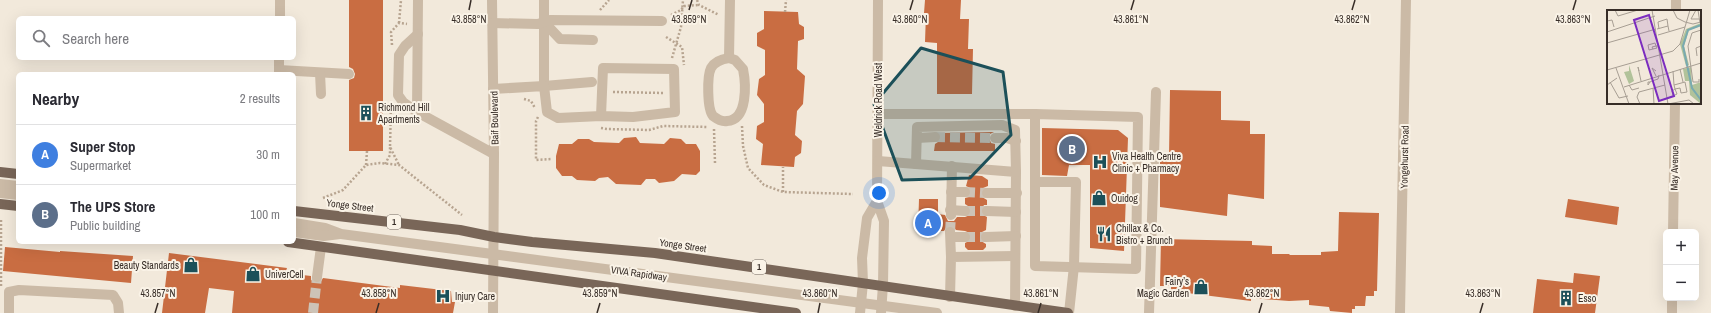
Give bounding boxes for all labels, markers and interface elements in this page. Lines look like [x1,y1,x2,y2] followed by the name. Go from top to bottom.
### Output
[1607,10,1701,104] inset map
[452,13,487,26] text: 43.858°N
[672,13,707,26] text: 43.859°N
[893,13,928,26] text: 43.860°N
[1114,13,1149,26] text: 43.861°N
[1335,13,1370,26] text: 43.862°N
[1556,13,1591,26] text: 43.863°N
[16,16,296,60] search box
[30,27,52,49] icon: search
[62,28,129,49] text: Search here
[872,62,885,137] street label: Weldrick Road West
[32,87,79,110] text: Nearby
[240,90,280,107] text: 2 results
[488,91,501,145] street label: Baif Boulevard
[377,101,430,126] place label: Richmond Hill Apartments
[357,104,375,122] building icon: Richmond Hill Apartments
[1397,125,1412,189] street label: Yongehurst Road
[1059,134,1085,164] pin: B
[70,136,136,157] text: Super Stop
[1668,145,1681,191] street label: May Avenue
[41,146,49,163] text: A
[256,146,280,163] text: 30 m
[1112,150,1182,175] place label: Viva Health Centre Clinic + Pharmacy
[1091,153,1109,171] hospital icon: Viva Health Centre Clinic + Pharmacy
[70,157,131,174] text: Supermarket
[869,183,889,203] your location
[1090,189,1108,207] shop icon: Ouidog
[1111,192,1138,205] place label: Ouidog
[70,196,155,217] text: The UPS Store
[326,196,375,215] street label: Yonge Street
[41,206,49,223] text: B
[250,206,280,223] text: 100 m
[915,208,941,238] pin: A
[387,215,401,229] road number: 1
[70,217,141,234] text: Public building
[1116,222,1173,247] place label: Chillax & Co. Bistro + Brunch
[1095,225,1113,243] restaurant icon: Chillax & Co. Bistro + Brunch
[1663,229,1699,301] map controls
[1663,229,1699,265] button: +
[659,236,708,255] street label: Yonge Street
[182,256,200,274] shop icon: Beauty Standards
[114,259,179,272] place label: Beauty Standards
[752,260,766,274] road number: 1
[610,263,669,284] street label: VIVA Rapidway
[244,265,262,283] shop icon: UniverCell
[1663,265,1699,301] button: −
[265,268,303,281] place label: UniverCell
[1137,275,1189,300] place label: Fairy’s Magic Garden
[1192,278,1210,296] shop icon: Fairy’s Magic Garden
[141,287,176,300] text: 43.857°N
[362,287,397,300] text: 43.858°N
[434,287,452,305] hospital icon: Injury Care
[583,287,618,300] text: 43.859°N
[803,287,838,300] text: 43.860°N
[1024,287,1059,300] text: 43.861°N
[1245,287,1280,300] text: 43.862°N
[1466,287,1501,300] text: 43.863°N
[1557,289,1575,307] building icon: Esso
[455,290,496,303] place label: Injury Care
[1578,292,1597,305] place label: Esso

